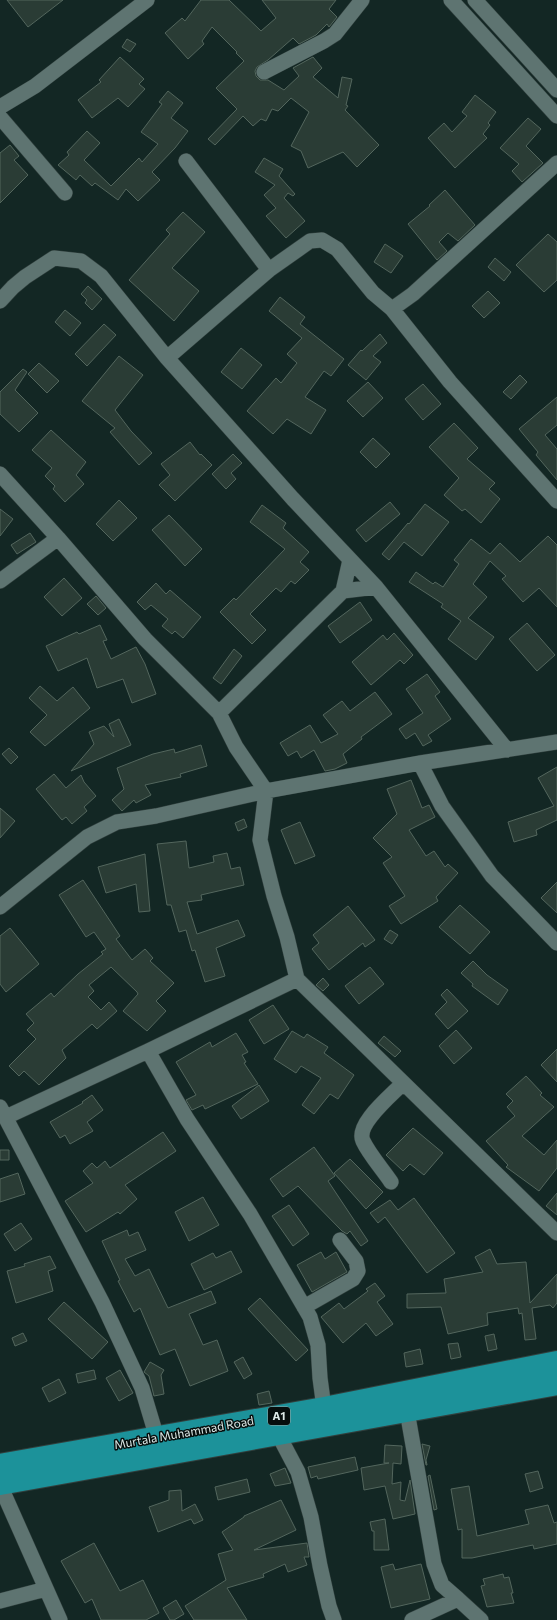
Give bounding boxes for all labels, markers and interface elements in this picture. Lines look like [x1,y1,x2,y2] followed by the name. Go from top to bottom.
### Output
[268,1407,290,1425] road number: A1
[113,1413,255,1451] street label: Murtala Muhammad Road

